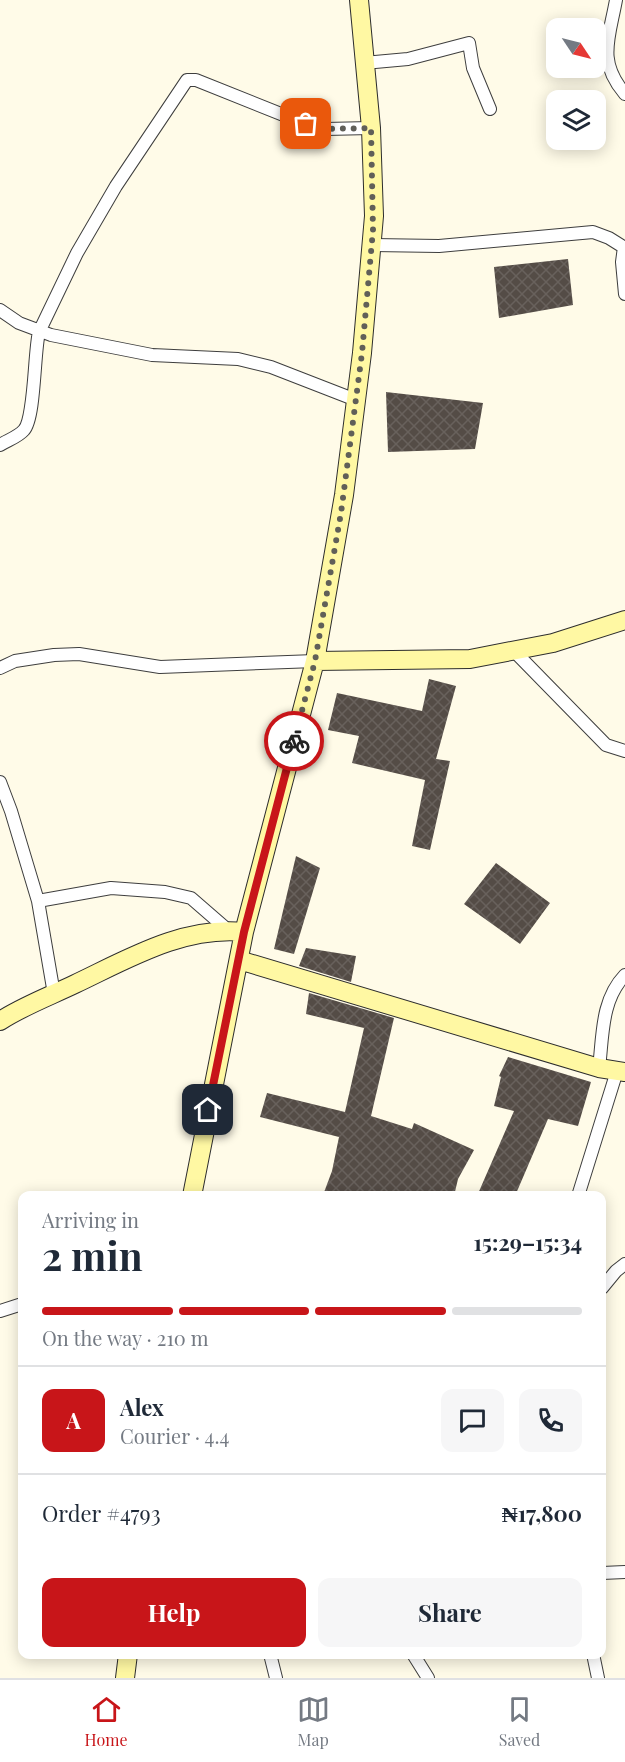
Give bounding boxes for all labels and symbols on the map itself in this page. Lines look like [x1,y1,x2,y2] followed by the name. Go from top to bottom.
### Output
[546,18,606,78] north arrow
[280,98,331,149] pin
[264,711,324,771] courier
[182,1084,233,1135] pin

